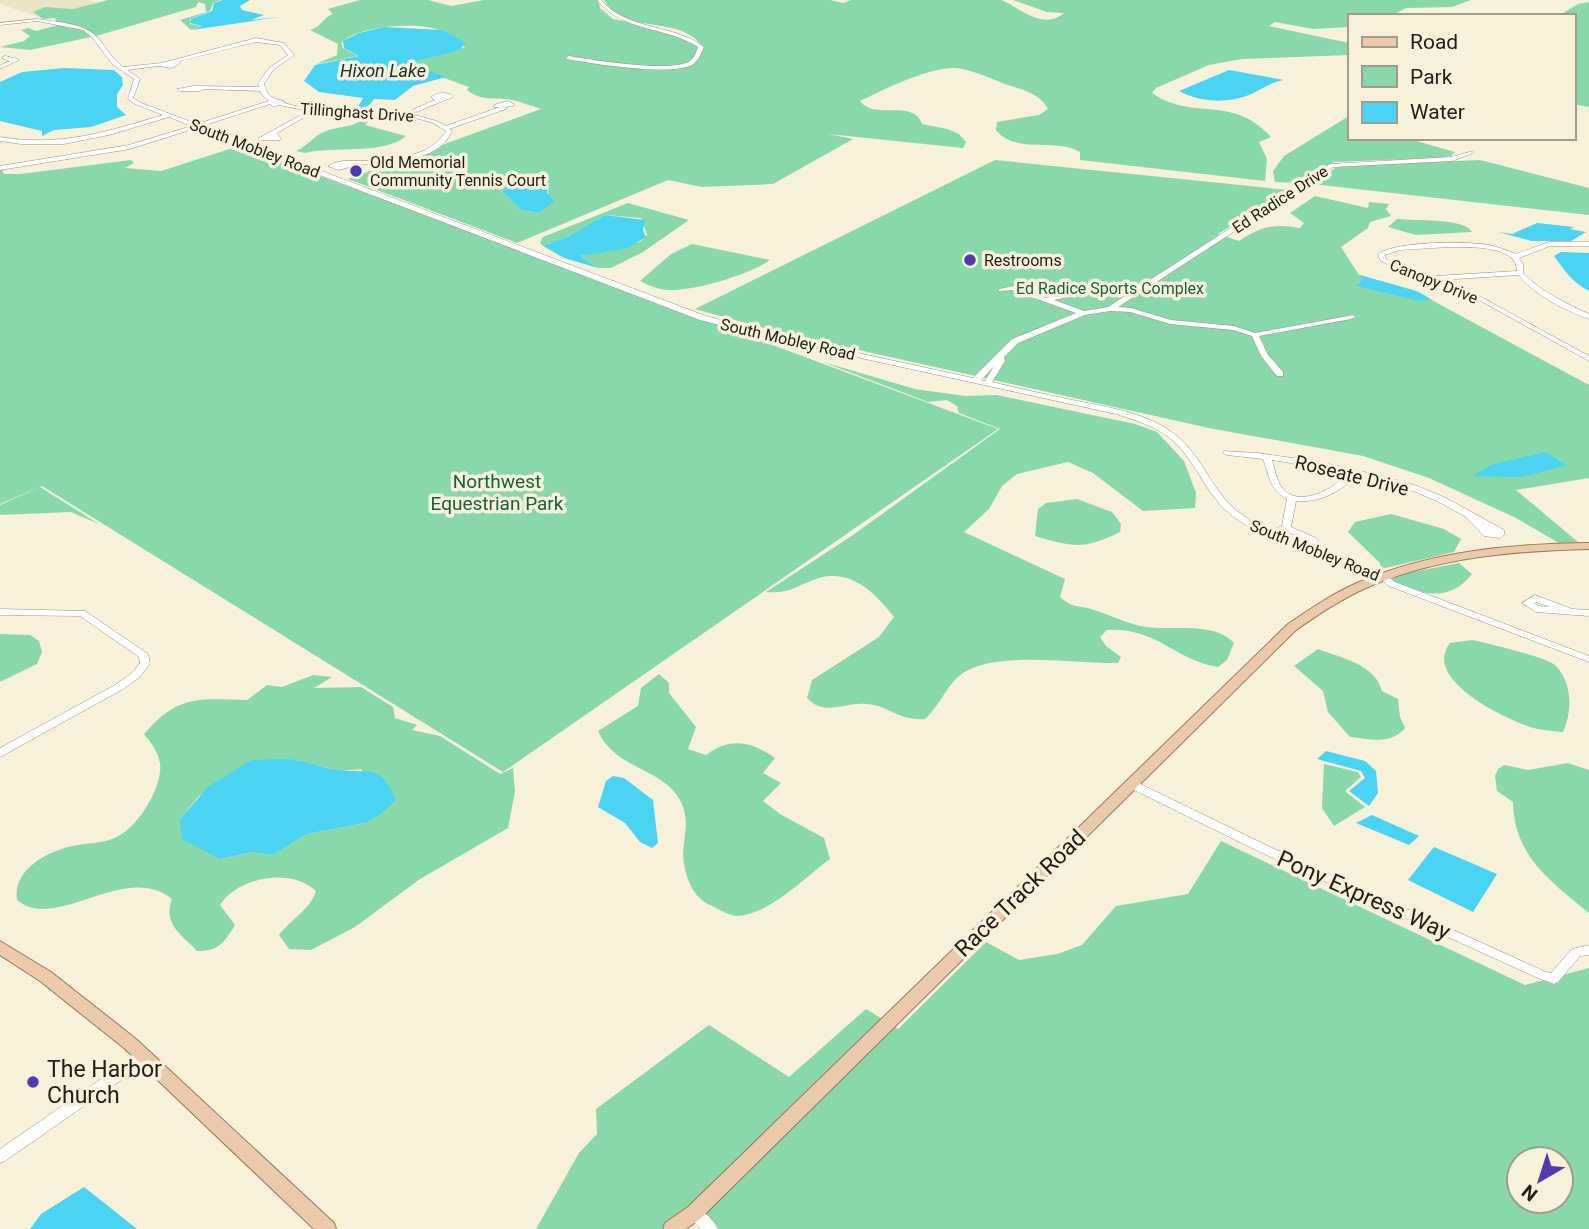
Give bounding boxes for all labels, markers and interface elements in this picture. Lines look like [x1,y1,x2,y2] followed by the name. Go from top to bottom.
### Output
[1348,14,1575,140] legend
[1410,30,1458,54] text: Road
[340,60,426,81] water label: Hixon Lake
[1410,65,1453,89] text: Park
[300,99,414,126] street label: Tillinghast Drive
[1410,100,1465,124] text: Water
[187,115,323,182] street label: South Mobley Road
[370,153,546,190] place label: Old Memorial Community Tennis Court
[1229,161,1332,237] street label: Ed Radice Drive
[348,163,364,179] marker: Old Memorial Community Tennis Court
[984,251,1062,270] place label: Restrooms
[962,252,978,268] marker: Restrooms
[1387,255,1481,308] street label: Canopy Drive
[1016,279,1204,298] park label: Ed Radice Sports Complex
[718,315,857,364] street label: South Mobley Road
[1293,450,1411,501] street label: Roseate Drive
[431,470,564,515] park label: Northwest Equestrian Park
[1247,516,1382,585] street label: South Mobley Road
[949,824,1091,962] street label: Race Track Road
[1273,845,1455,946] street label: Pony Express Way
[47,1056,162,1109] place label: The Harbor Church
[25,1074,41,1090] marker: The Harbor Church
[1505,1145,1575,1215] north arrow
[1517,1180,1542,1206] text: N

